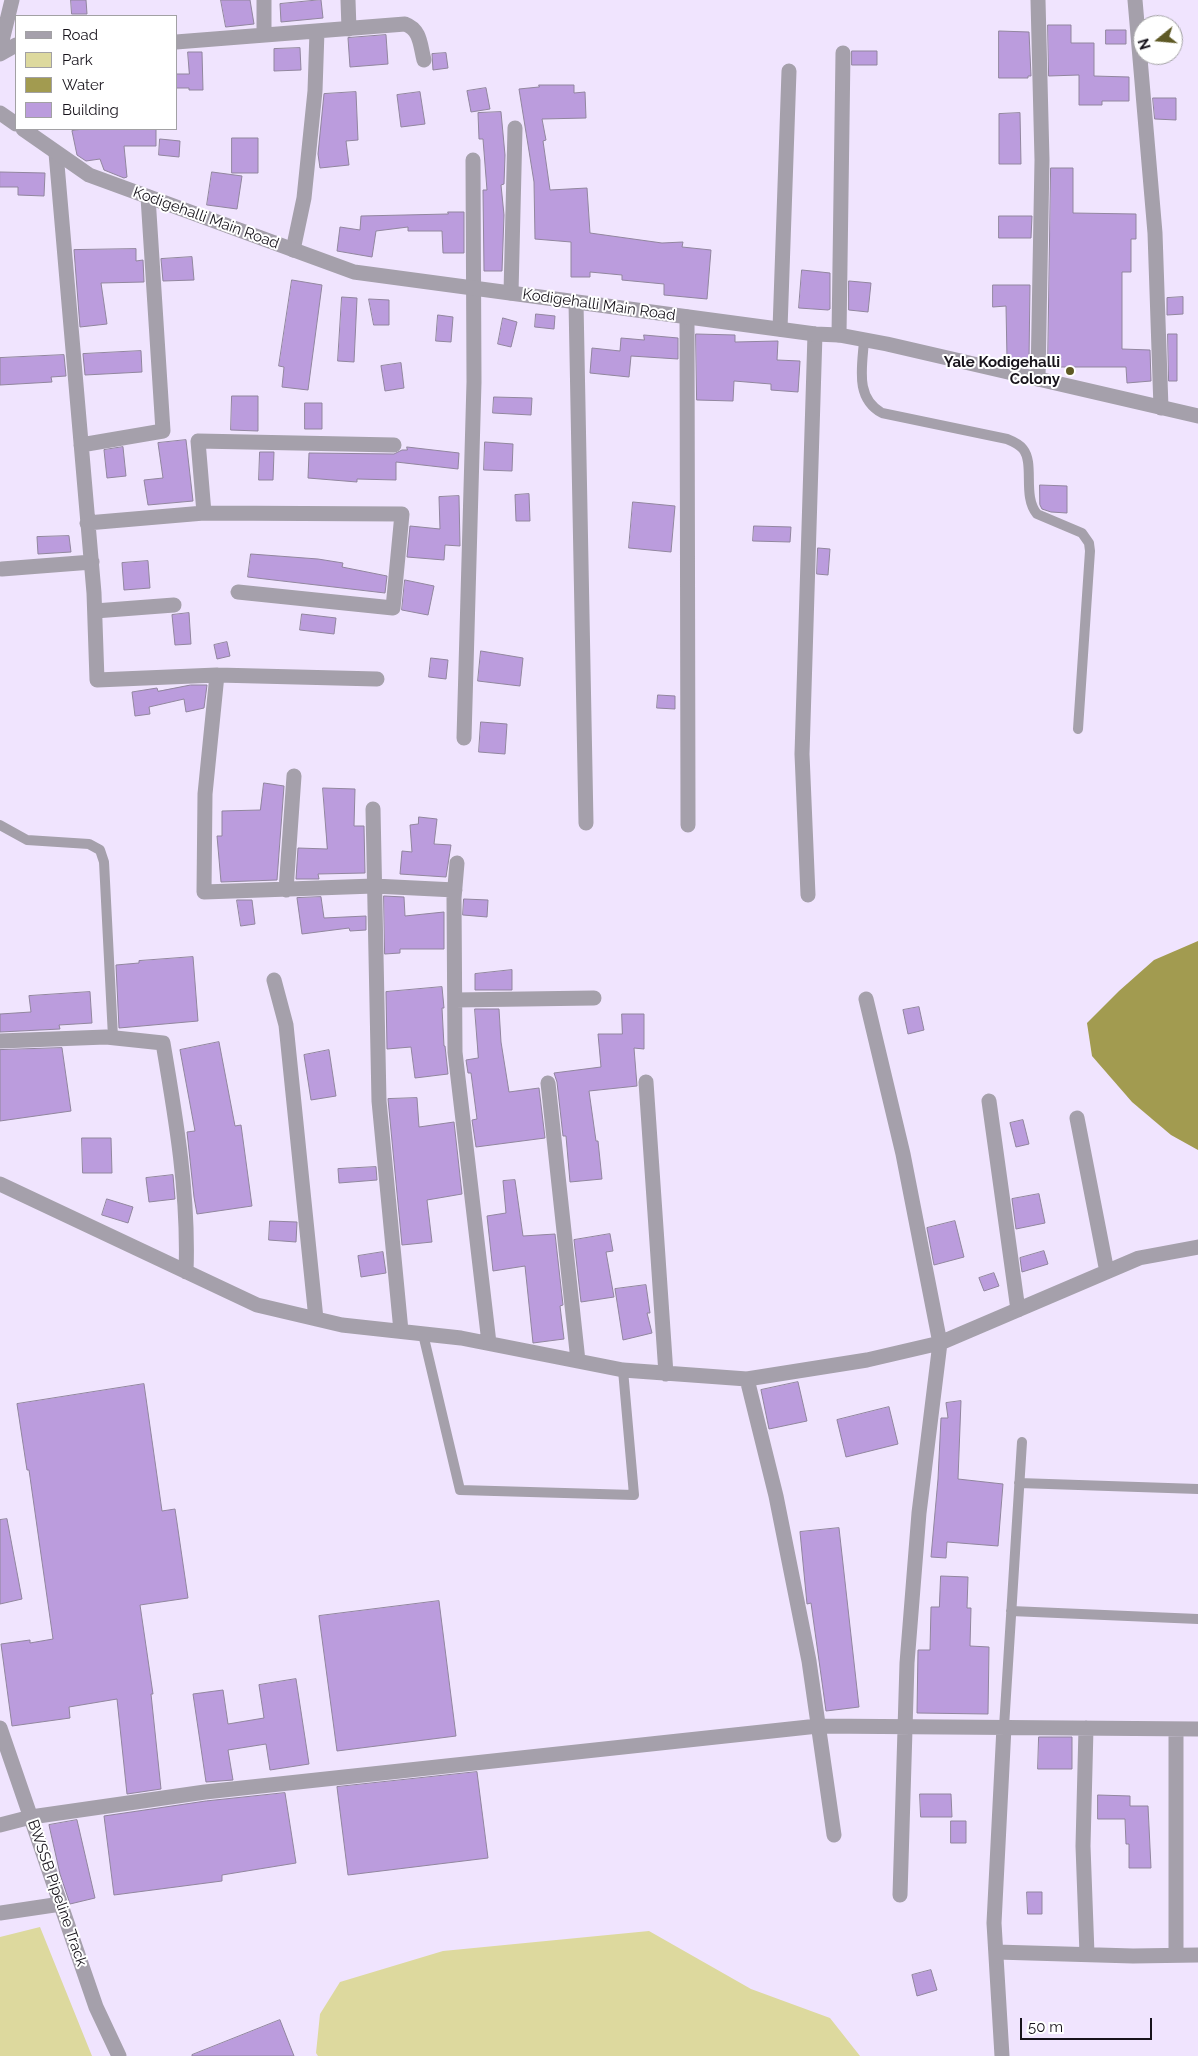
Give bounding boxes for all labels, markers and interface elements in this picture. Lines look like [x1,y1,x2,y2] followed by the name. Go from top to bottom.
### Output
[15,15,178,130] legend
[1133,15,1183,65] north arrow
[62,26,98,44] text: Road
[1135,37,1154,52] text: N
[62,51,93,69] text: Park
[62,76,104,94] text: Water
[62,101,119,119] text: Building
[131,183,281,253] street label: Kodigehalli Main Road
[521,285,677,325] street label: Kodigehalli Main Road
[944,353,1060,388] place label: Yale Kodigehalli Colony
[1064,365,1076,377] marker: Yale Kodigehalli Colony
[23,1817,91,1969] street label: BWSSB Pipeline Track
[1023,2008,1156,2040] scale bar
[1028,2018,1063,2036] text: 50 m

